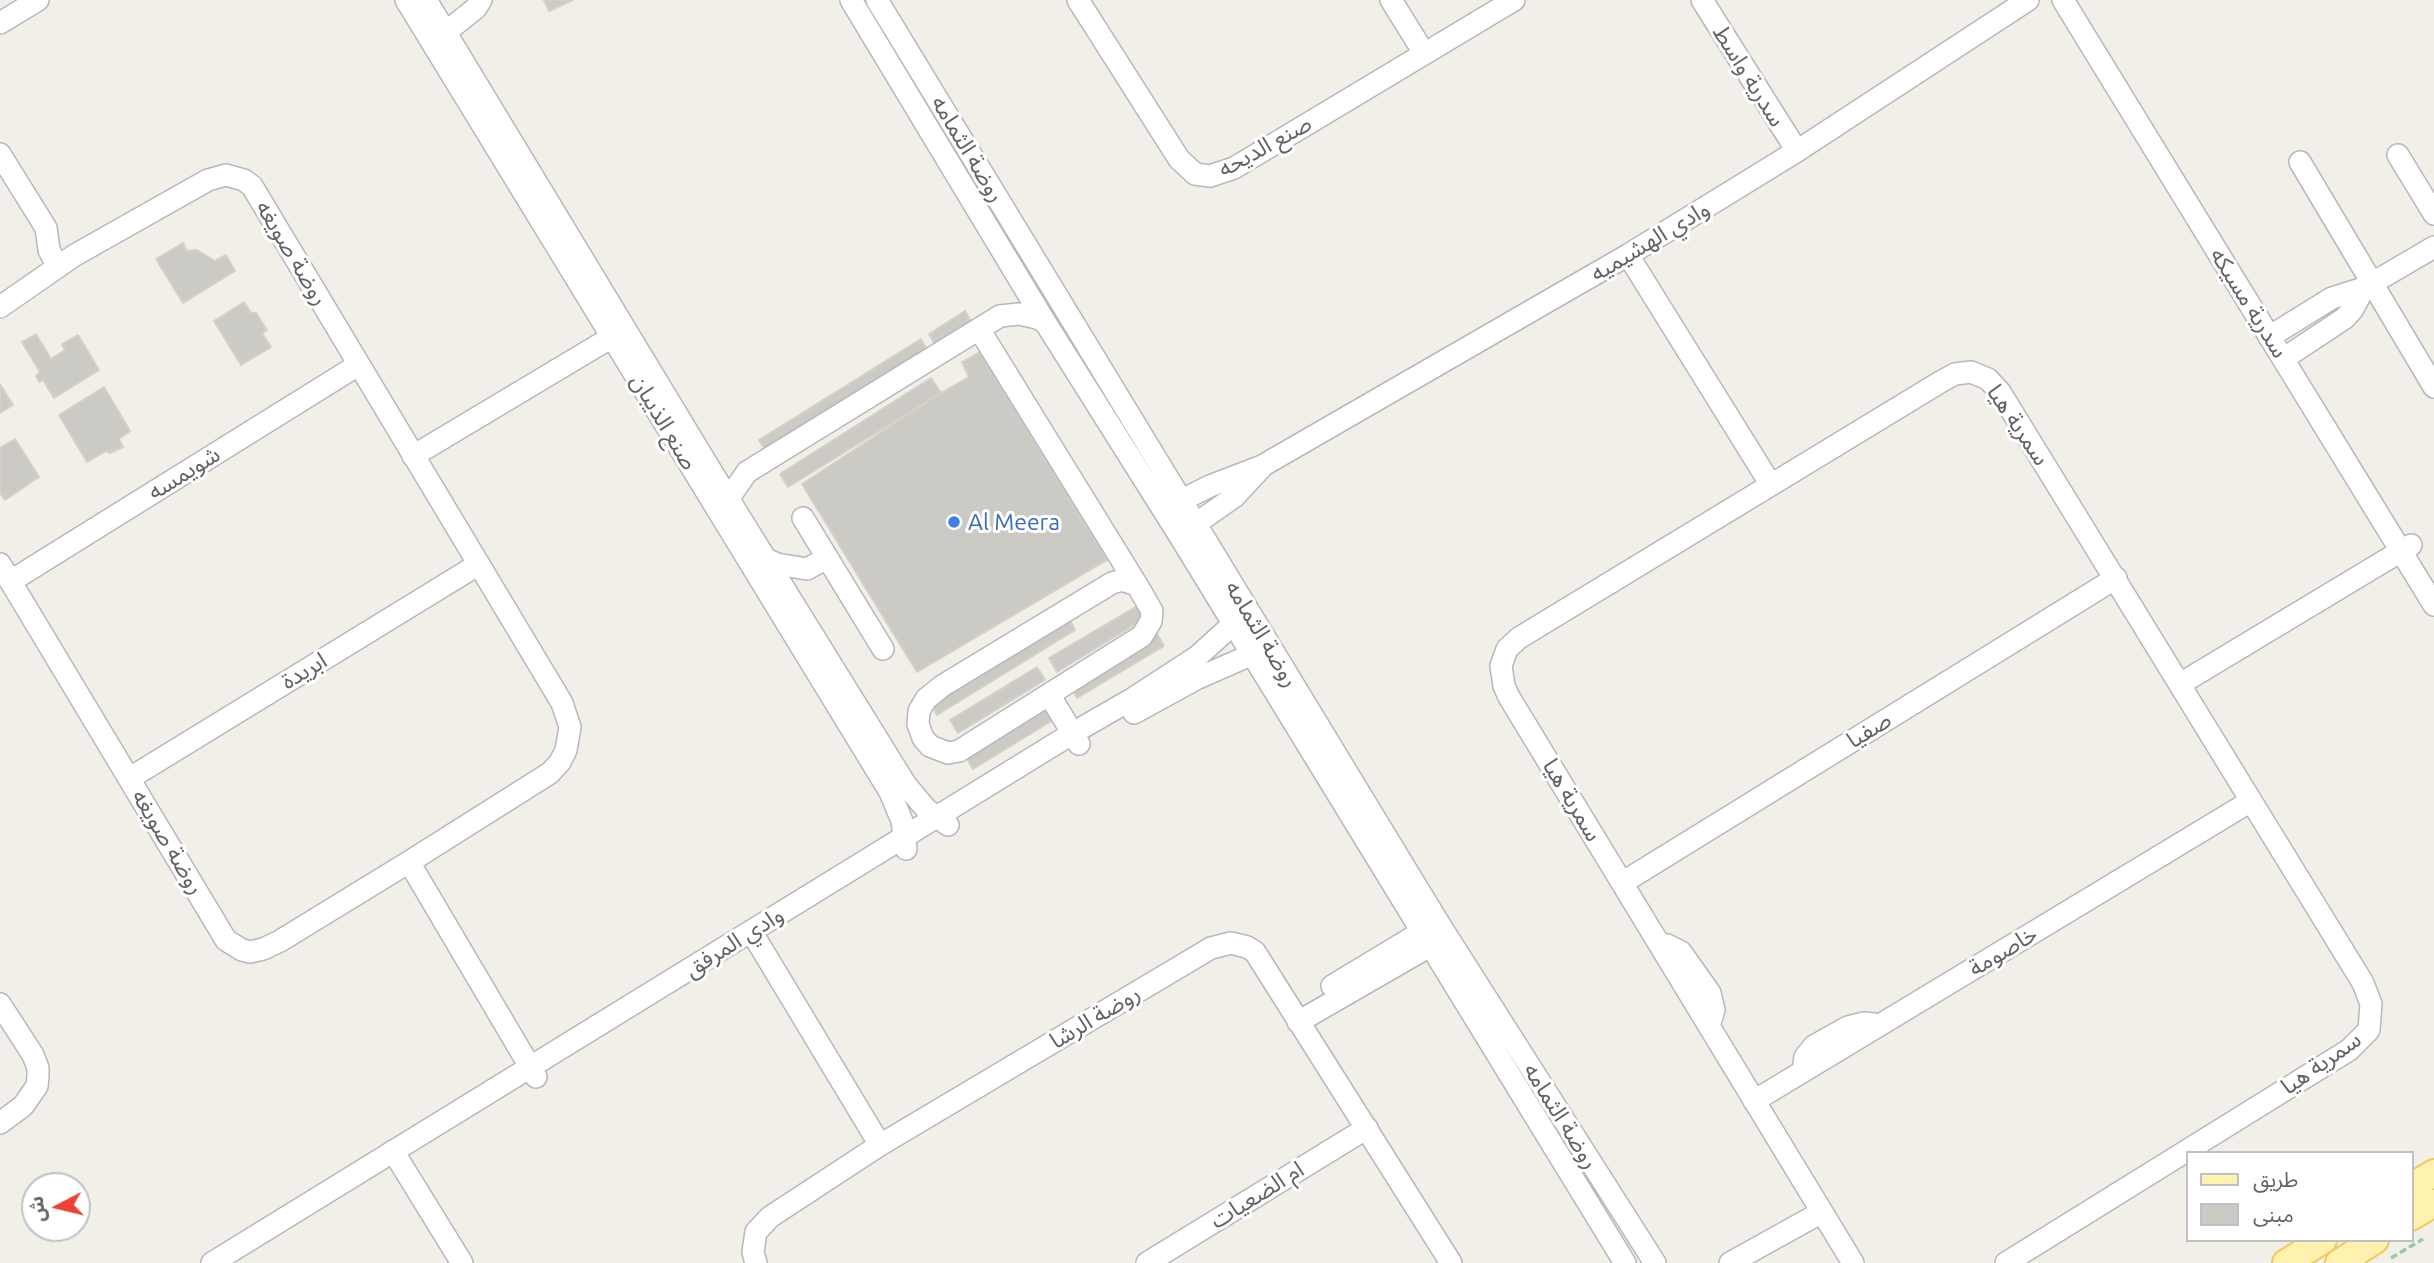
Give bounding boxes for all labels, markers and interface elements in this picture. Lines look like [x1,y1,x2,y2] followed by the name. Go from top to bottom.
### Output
[1707,20,1791,132] street label: سدرية واسط
[925,91,1011,207] street label: روضة الثمامه
[1213,109,1317,183] street label: صنع الديحه
[250,195,334,311] street label: روضة صويغه
[1586,195,1714,287] street label: وادي الهشيميه
[2204,243,2294,363] street label: سدرية مسيكه
[625,369,703,475] street label: صنع الذيبان
[1981,379,2055,471] street label: سمرية هيا
[143,440,225,506] street label: شويمسه
[968,508,1060,536] place label: Al Meera
[946,514,962,530] marker: Al Meera
[1219,576,1305,692] street label: روضة الثمامه
[276,647,332,695] street label: ابريدة
[1842,706,1896,754] street label: صفيا
[1537,754,1607,846] street label: سمرية هيا
[126,784,210,900] street label: روضة صويغه
[679,901,789,983] street label: وادي المرفق
[1964,920,2042,982] street label: خاصومة
[1045,979,1145,1055] street label: روضة الرشا
[2276,1025,2366,1101] street label: سمرية هيا
[1518,1058,1604,1174] street label: روضة الثمامه
[2186,1151,2413,1242] legend
[1205,1155,1309,1235] street label: ام الضعيات
[2253,1167,2298,1191] text: طريق
[21,1172,91,1242] north arrow
[25,1195,50,1224] text: ش
[2253,1202,2294,1226] text: مبنى

